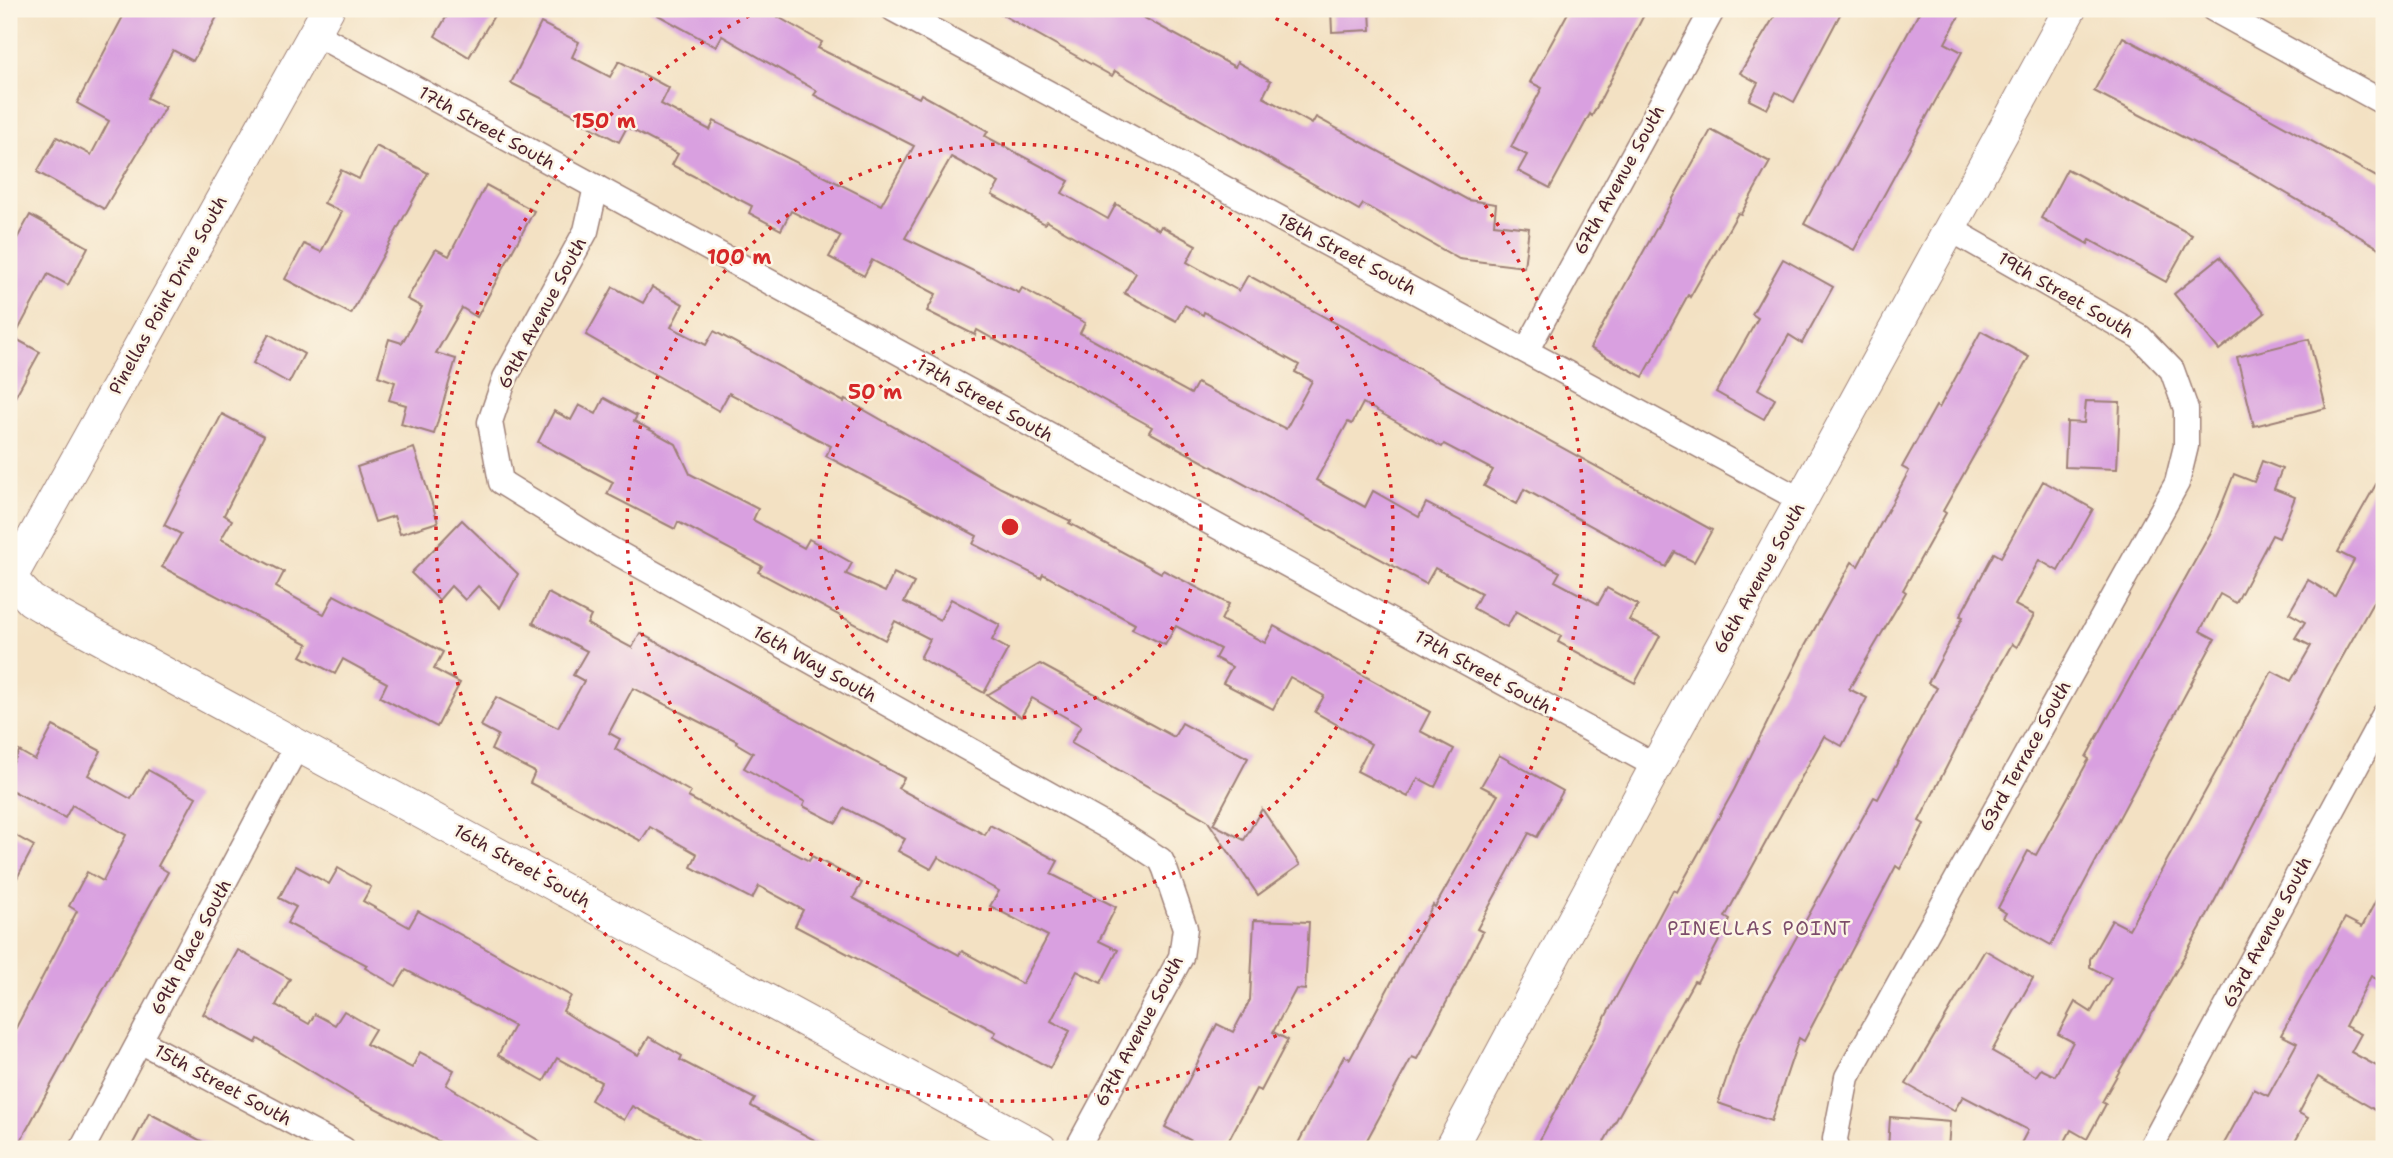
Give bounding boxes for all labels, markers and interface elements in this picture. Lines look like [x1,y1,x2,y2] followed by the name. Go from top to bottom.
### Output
[414,80,560,176] street label: 17th Street South
[1568,101,1670,259] street label: 67th Avenue South
[572,107,636,135] text: 150 m
[103,191,233,399] street label: Pinellas Point Drive South
[1274,207,1420,301] street label: 18th Street South
[492,233,592,393] street label: 69th Avenue South
[707,243,771,271] text: 100 m
[1994,246,2138,344] street label: 19th Street South
[912,352,1058,448] street label: 17th Street South
[848,378,902,406] text: 50 m
[1708,498,1810,658] street label: 66th Avenue South
[998,515,1022,539] centre of rings
[749,620,881,708] street label: 16th Way South
[1410,624,1556,720] street label: 17th Street South
[1974,676,2076,836] street label: 63rd Terrace South
[449,818,595,914] street label: 16th Street South
[2217,852,2317,1012] street label: 63rd Avenue South
[145,875,237,1019] street label: 69th Place South
[1667,916,1853,941] district label: PINELLAS POINT
[1089,952,1189,1110] street label: 67th Avenue South
[150,1039,296,1131] street label: 15th Street South

